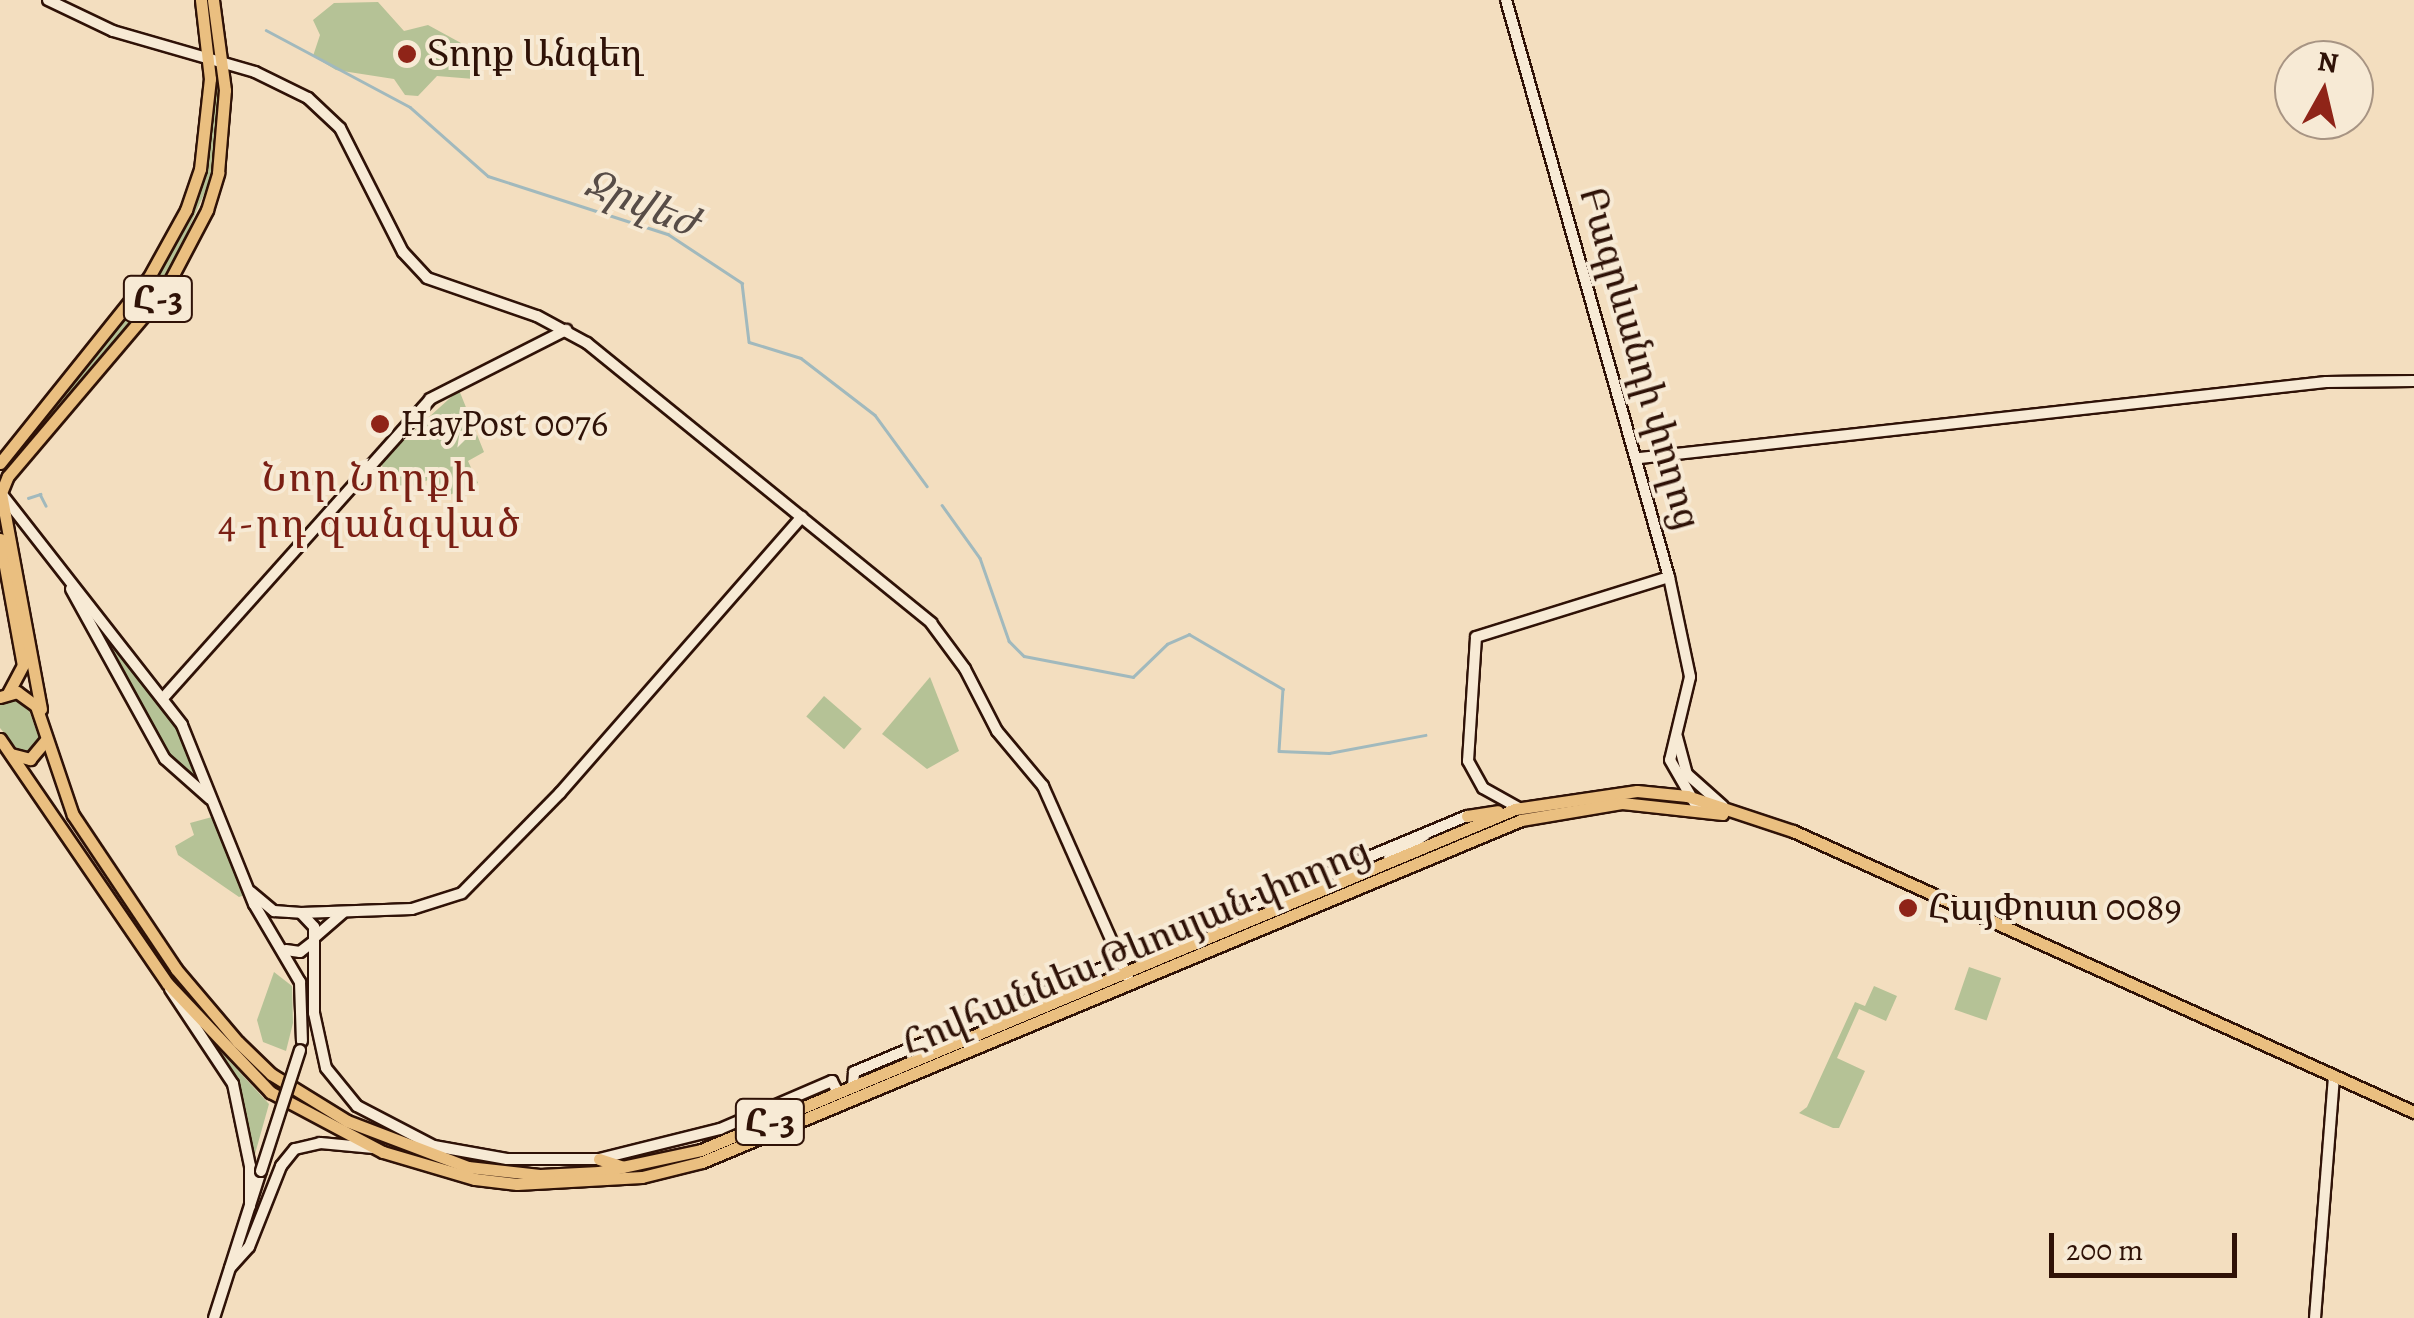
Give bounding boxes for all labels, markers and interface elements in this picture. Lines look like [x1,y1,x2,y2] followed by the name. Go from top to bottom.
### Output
[427,31,643,77] place label: Տորք Անգեղ
[2274,40,2374,140] north arrow
[2315,42,2341,83] text: N
[396,43,418,65] marker: Տորք Անգեղ
[577,159,705,247] water label: Ջրվեժ
[1569,181,1711,535] street label: Բագրևանդի փողոց
[120,269,196,329] road number: Հ-3
[400,401,608,447] place label: HayPost 0076
[369,413,391,435] marker: HayPost 0076
[218,454,522,548] district label: Նոր Նորքի 4-րդ զանգված
[895,828,1377,1066] street label: Հովհաննես Թևոսյան փողոց
[1928,885,2182,931] place label: ՀայՓոստ 0089
[1897,897,1919,919] marker: ՀայՓոստ 0089
[732,1092,808,1152] road number: Հ-3
[2054,1213,2242,1275] scale bar
[2066,1230,2143,1270] text: 200 m

